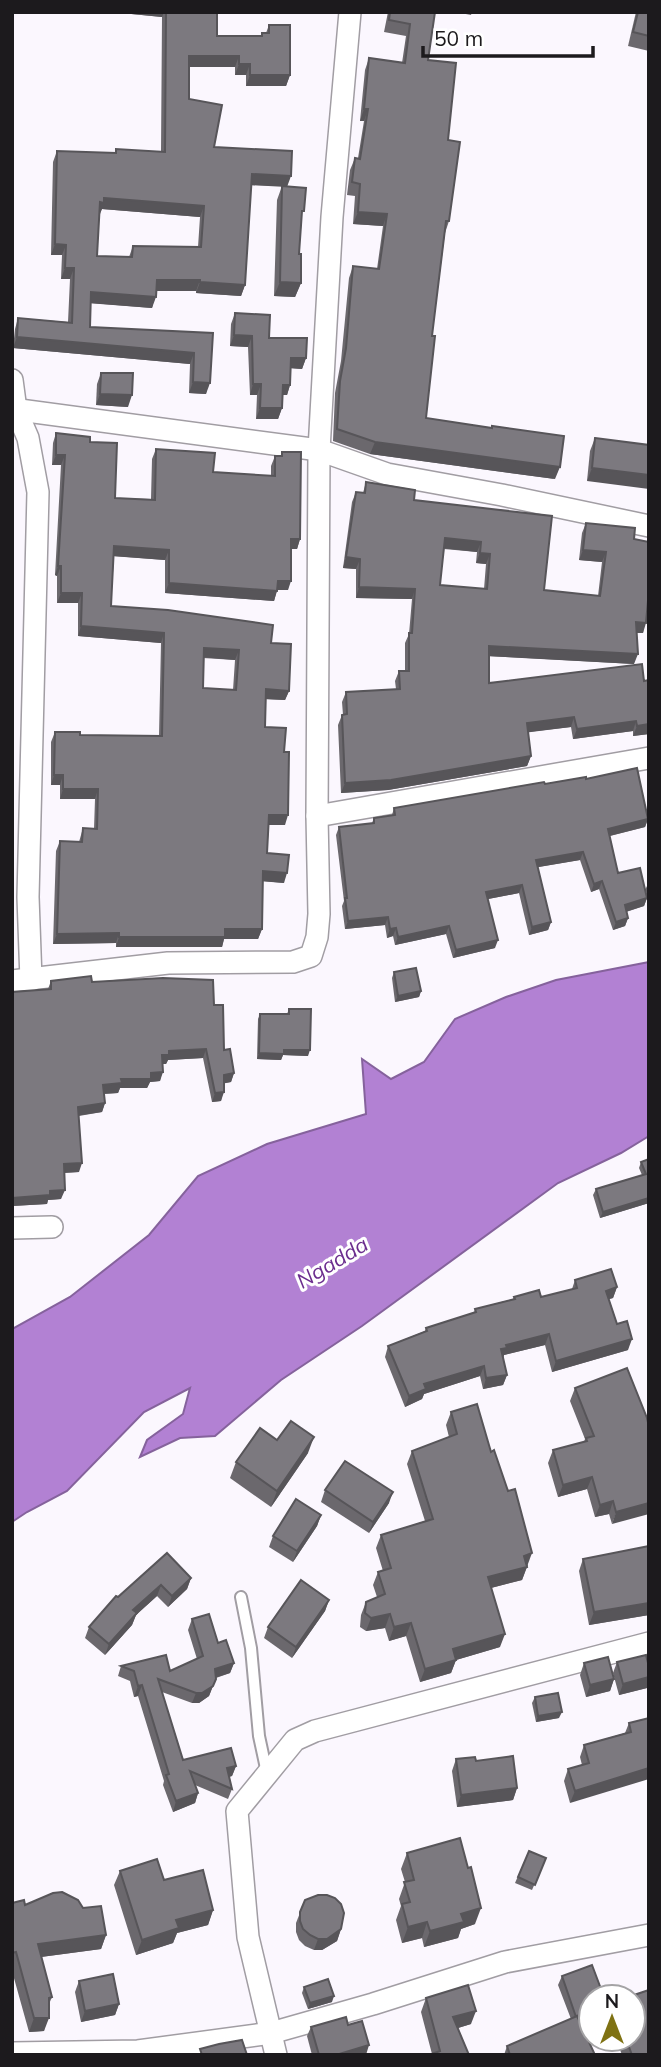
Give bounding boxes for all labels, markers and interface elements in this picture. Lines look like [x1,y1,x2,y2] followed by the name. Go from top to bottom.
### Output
[423,14,593,58] scale bar
[434,25,483,51] text: 50 m
[292,1231,372,1293] water label: Ngadda
[577,1983,647,2053] north arrow
[605,1989,619,2013] text: N

